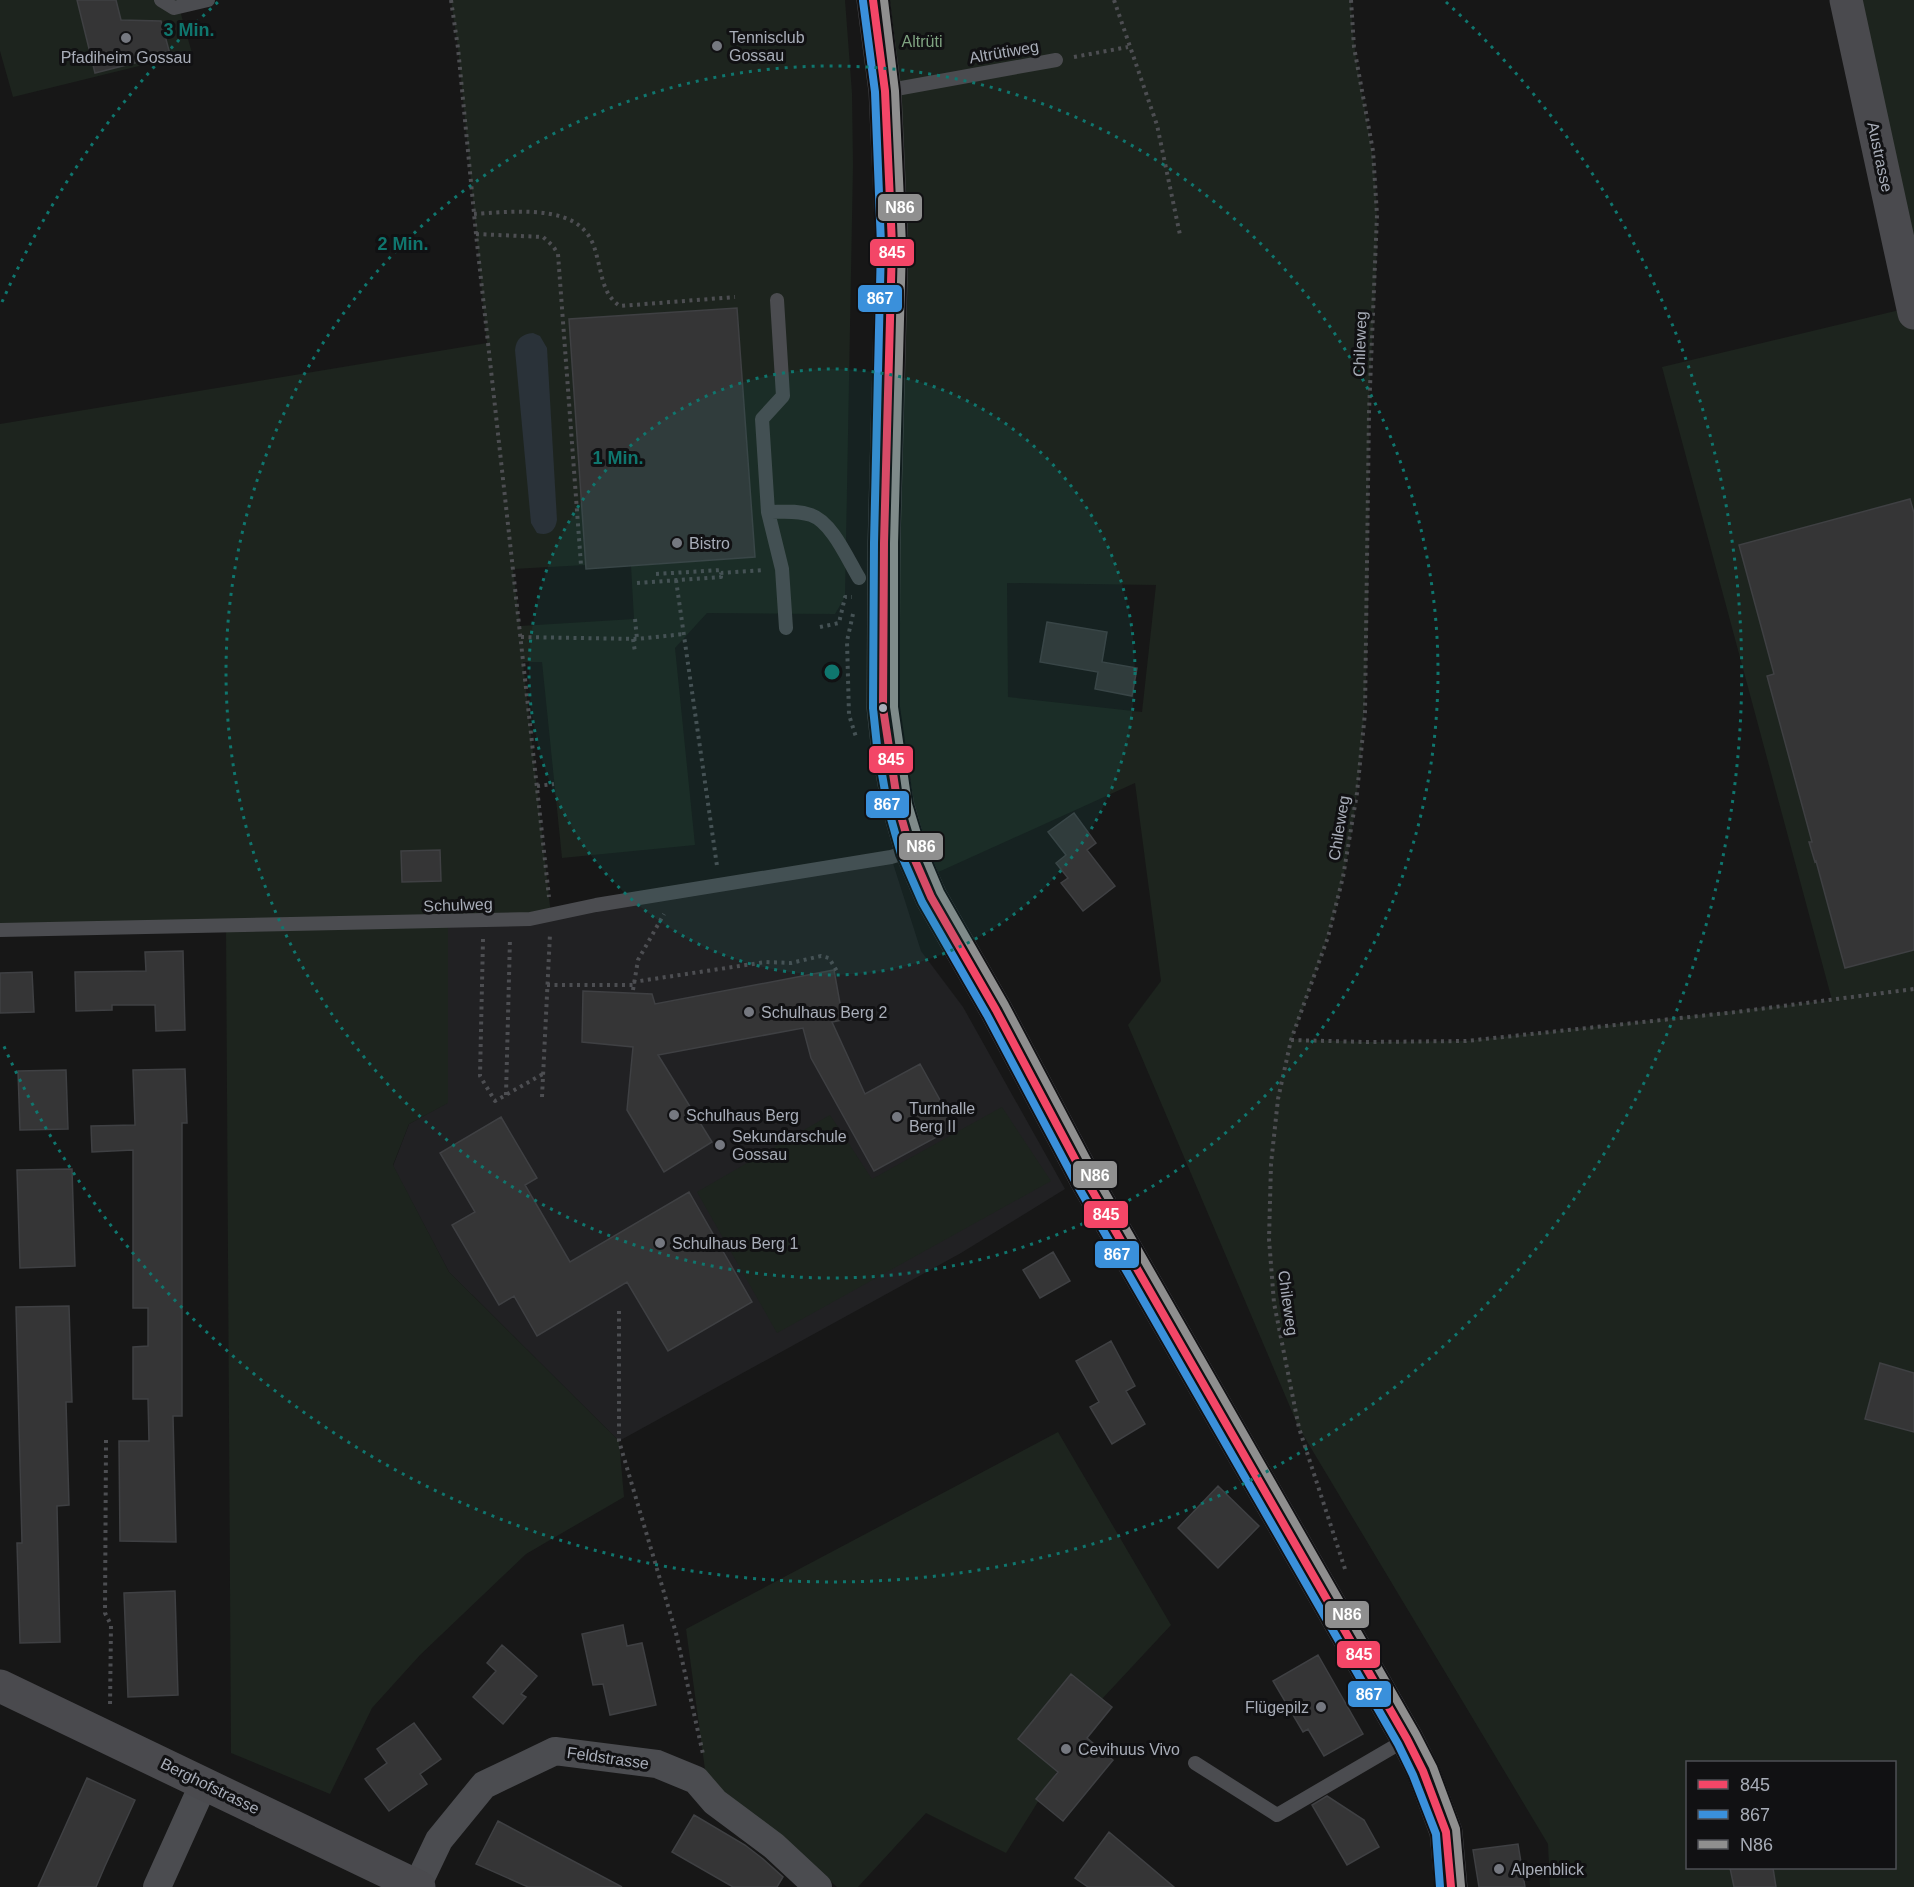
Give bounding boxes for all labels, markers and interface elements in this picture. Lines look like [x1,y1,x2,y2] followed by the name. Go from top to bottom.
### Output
[163,20,215,40] text: 3 Min.
[729,29,805,64] place label: Tennisclub Gossau
[119,31,133,45] marker: Pfadiheim Gossau
[902,33,942,50] park label: Altrüti
[968,38,1040,66] street label: Altrütiweg
[710,39,724,53] marker: Tennisclub Gossau
[61,49,191,66] place label: Pfadiheim Gossau
[1864,120,1896,194] street label: Austrasse
[877,193,923,222] line badge: N86
[885,199,915,216] text: N86
[377,234,429,254] text: 2 Min.
[869,238,915,267] line badge: 845
[879,244,905,261] text: 845
[857,284,903,313] line badge: 867
[867,290,893,307] text: 867
[1350,311,1370,377] street label: Chileweg
[592,448,644,468] text: 1 Min.
[689,535,730,552] place label: Bistro
[670,536,684,550] marker: Bistro
[822,662,842,682] centre of rings
[877,702,889,714] unlabelled marker
[868,745,914,774] line badge: 845
[878,751,904,768] text: 845
[865,790,910,819] line badge: 867
[1325,794,1353,862] street label: Chileweg
[874,796,900,813] text: 867
[898,832,944,861] line badge: N86
[906,838,936,855] text: N86
[423,895,493,915] street label: Schulweg
[761,1004,887,1021] place label: Schulhaus Berg 2
[742,1005,756,1019] marker: Schulhaus Berg 2
[909,1100,975,1135] place label: Turnhalle Berg II
[686,1107,799,1124] place label: Schulhaus Berg
[667,1108,681,1122] marker: Schulhaus Berg
[890,1110,904,1124] marker: Turnhalle Berg II
[732,1128,847,1163] place label: Sekundarschule Gossau
[713,1138,727,1152] marker: Sekundarschule Gossau
[1072,1160,1118,1189] line badge: N86
[1080,1167,1110,1184] text: N86
[1083,1200,1129,1229] line badge: 845
[1093,1206,1119,1223] text: 845
[672,1235,798,1252] place label: Schulhaus Berg 1
[653,1236,667,1250] marker: Schulhaus Berg 1
[1094,1240,1140,1269] line badge: 867
[1104,1246,1130,1263] text: 867
[1275,1269,1301,1337] street label: Chileweg
[1324,1600,1370,1629] line badge: N86
[1332,1606,1362,1623] text: N86
[1336,1640,1381,1669] line badge: 845
[1346,1646,1372,1663] text: 845
[1347,1680,1392,1708] line badge: 867
[1356,1686,1382,1703] text: 867
[1245,1699,1309,1716] place label: Flügepilz
[1314,1700,1328,1714] marker: Flügepilz
[1078,1741,1180,1758] place label: Cevihuus Vivo
[1059,1742,1073,1756] marker: Cevihuus Vivo
[566,1744,650,1772] street label: Feldstrasse
[158,1755,262,1817] street label: Berghofstrasse
[1686,1761,1896,1869] legend
[1740,1775,1770,1795] text: 845
[1740,1805,1770,1825] text: 867
[1740,1835,1773,1855] text: N86
[1511,1861,1585,1878] place label: Alpenblick
[1492,1862,1506,1876] marker: Alpenblick

